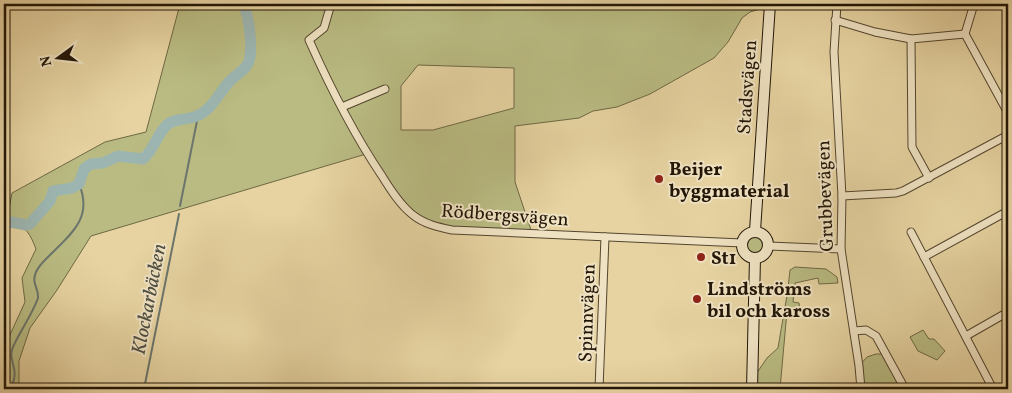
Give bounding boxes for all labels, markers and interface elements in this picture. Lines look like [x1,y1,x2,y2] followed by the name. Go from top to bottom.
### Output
[32,32,82,82] north arrow
[732,39,764,135] street label: Stadsvägen
[36,54,57,68] text: N
[811,140,841,252] street label: Grubbevägen
[669,157,789,205] place label: Beijer byggmaterial
[653,173,665,185] marker: Beijer byggmaterial
[440,199,570,233] street label: Rödbergsvägen
[125,241,174,357] water label: Klockarbäcken
[711,246,736,272] place label: St1
[695,251,707,263] marker: St1
[573,263,603,363] street label: Spinnvägen
[707,277,831,325] place label: Lindströms bil och kaross
[691,293,703,305] marker: Lindströms bil och kaross

